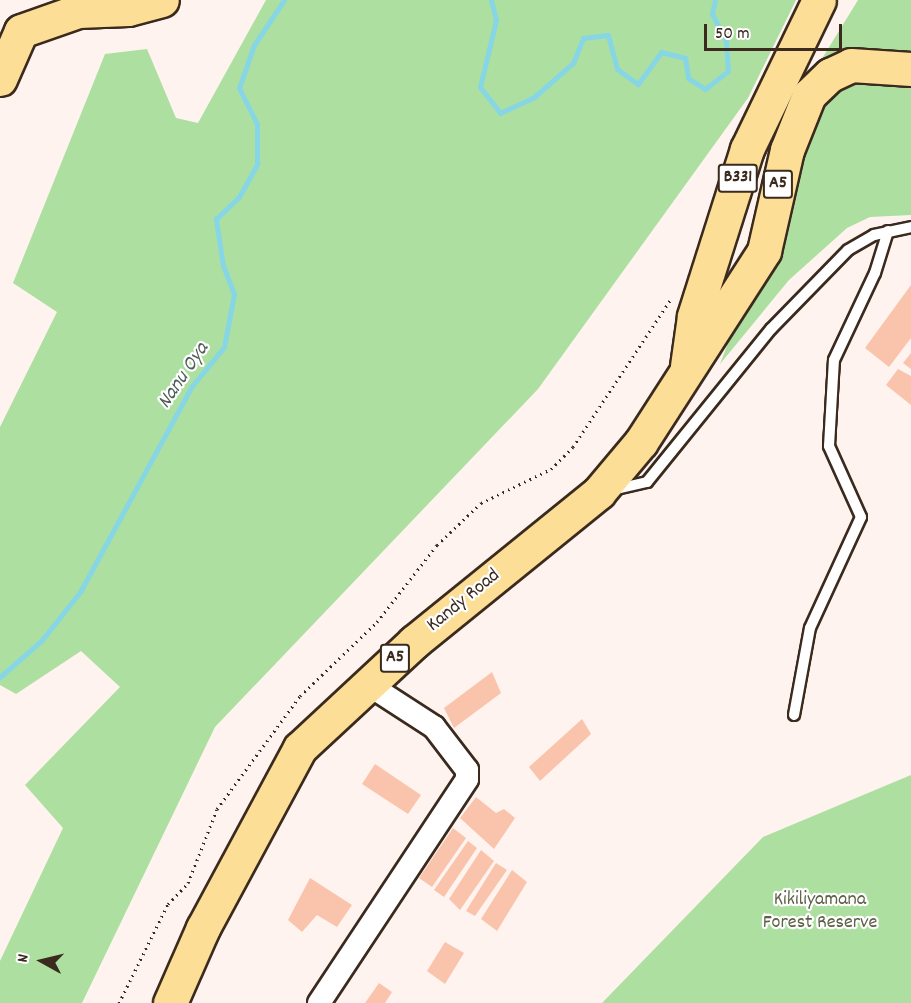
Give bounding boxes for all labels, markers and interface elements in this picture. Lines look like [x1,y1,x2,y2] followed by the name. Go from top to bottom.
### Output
[707,12,845,50] scale bar
[715,22,750,47] text: 50 m
[717,163,759,193] road number: B331
[762,169,794,199] road number: A5
[153,338,215,414] water label: Nanu Oya
[423,564,505,638] street label: Kandy Road
[378,643,412,673] road number: A5
[763,889,877,936] park label: Kikiliyamana Forest Reserve
[12,931,72,991] north arrow
[12,953,36,964] text: N

